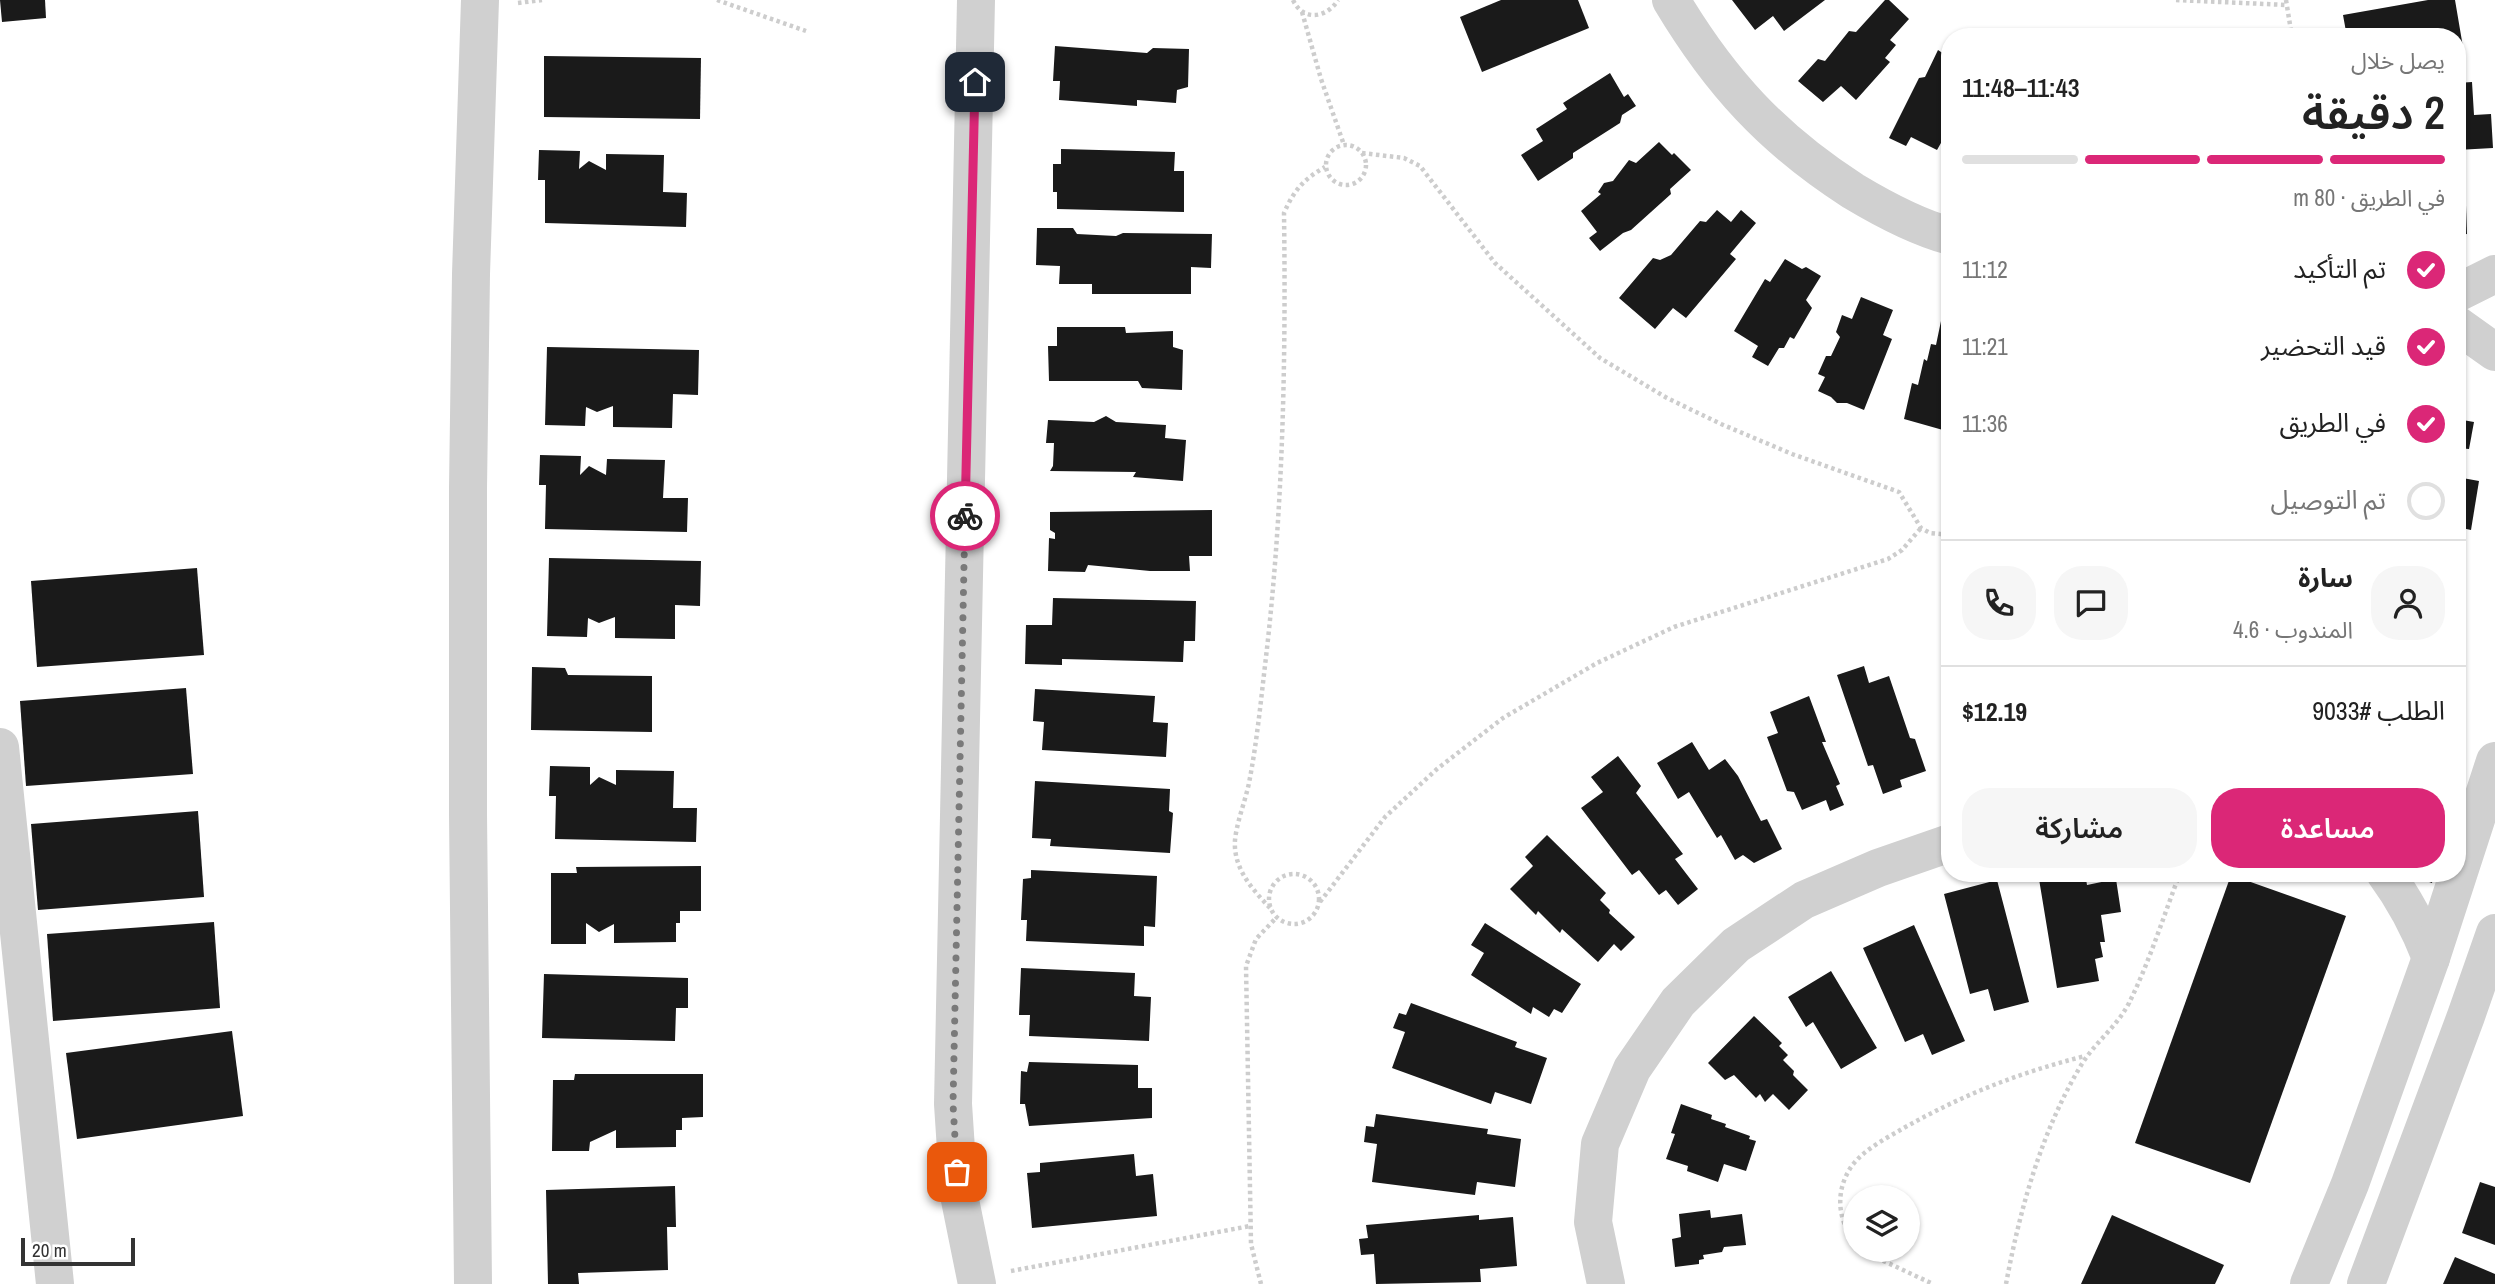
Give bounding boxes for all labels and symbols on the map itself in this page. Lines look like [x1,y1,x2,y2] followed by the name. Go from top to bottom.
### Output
[945,52,1005,112] pin
[930,481,1000,551] courier
[927,1142,987,1202] pin
[21,1235,135,1267] scale bar

